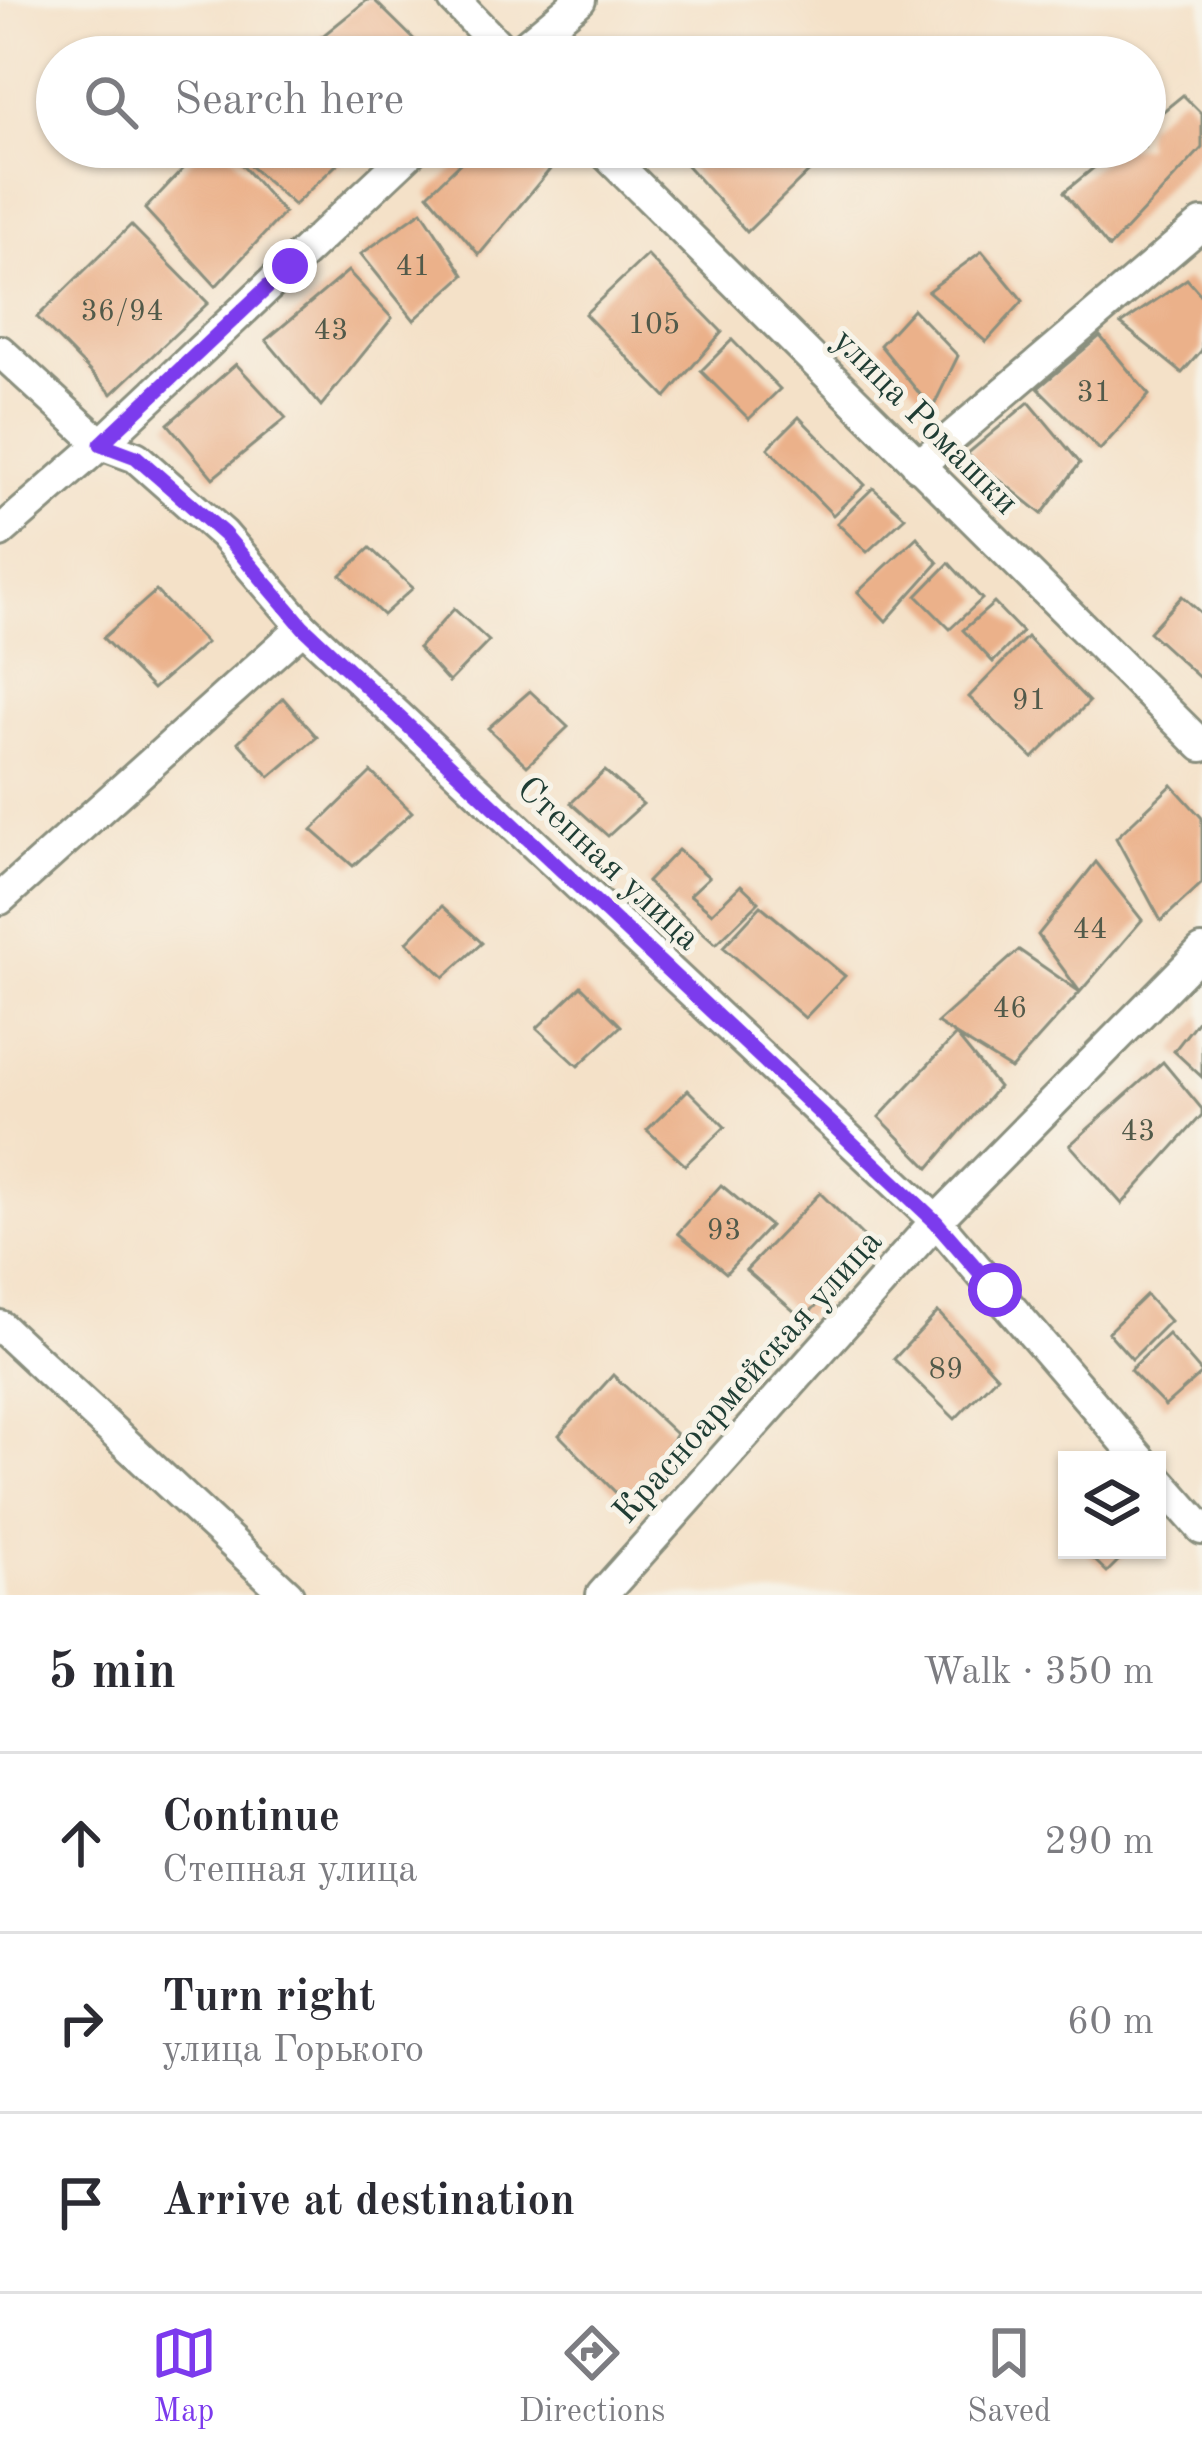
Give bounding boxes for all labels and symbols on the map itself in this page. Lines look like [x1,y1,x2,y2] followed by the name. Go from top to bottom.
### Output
[263,239,317,293] route end
[396,252,430,282] house number: 41
[80,297,164,327] house number: 36/94
[628,310,680,340] house number: 105
[314,316,348,346] house number: 43
[825,323,1024,522] street label: улица Ромашки
[1077,378,1111,408] house number: 31
[1012,686,1046,716] house number: 91
[509,771,706,959] street label: Степная улица
[1073,915,1107,945] house number: 44
[993,994,1027,1024] house number: 46
[1121,1117,1155,1147] house number: 43
[707,1216,741,1246] house number: 93
[608,1224,890,1531] street label: Красноармейская улица
[968,1263,1022,1317] route start
[929,1355,963,1385] house number: 89

